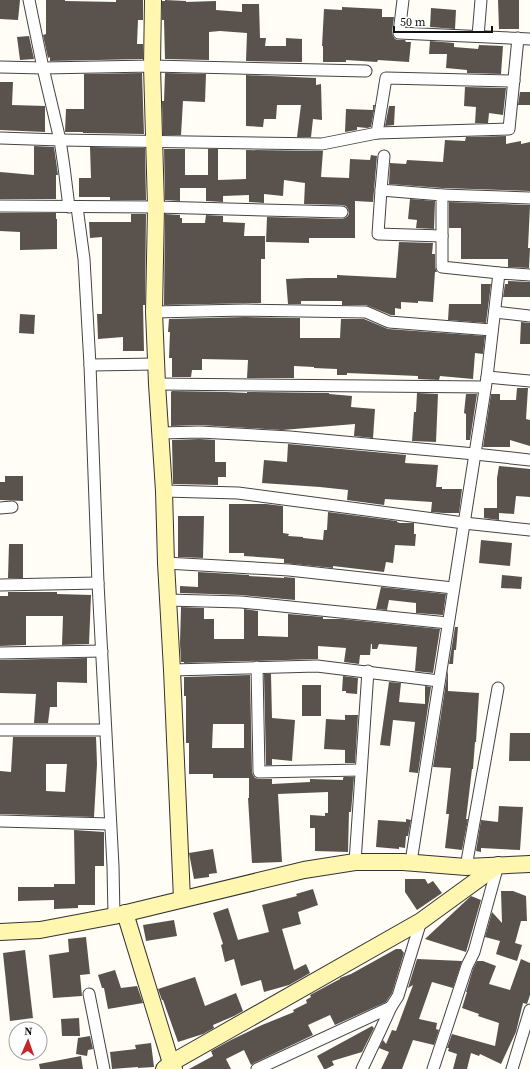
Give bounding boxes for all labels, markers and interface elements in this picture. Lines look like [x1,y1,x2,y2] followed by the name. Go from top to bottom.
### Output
[394,8,492,34] scale bar
[400,14,426,30] text: 50 m
[8,1021,48,1061] north arrow
[24,1024,33,1039] text: N

